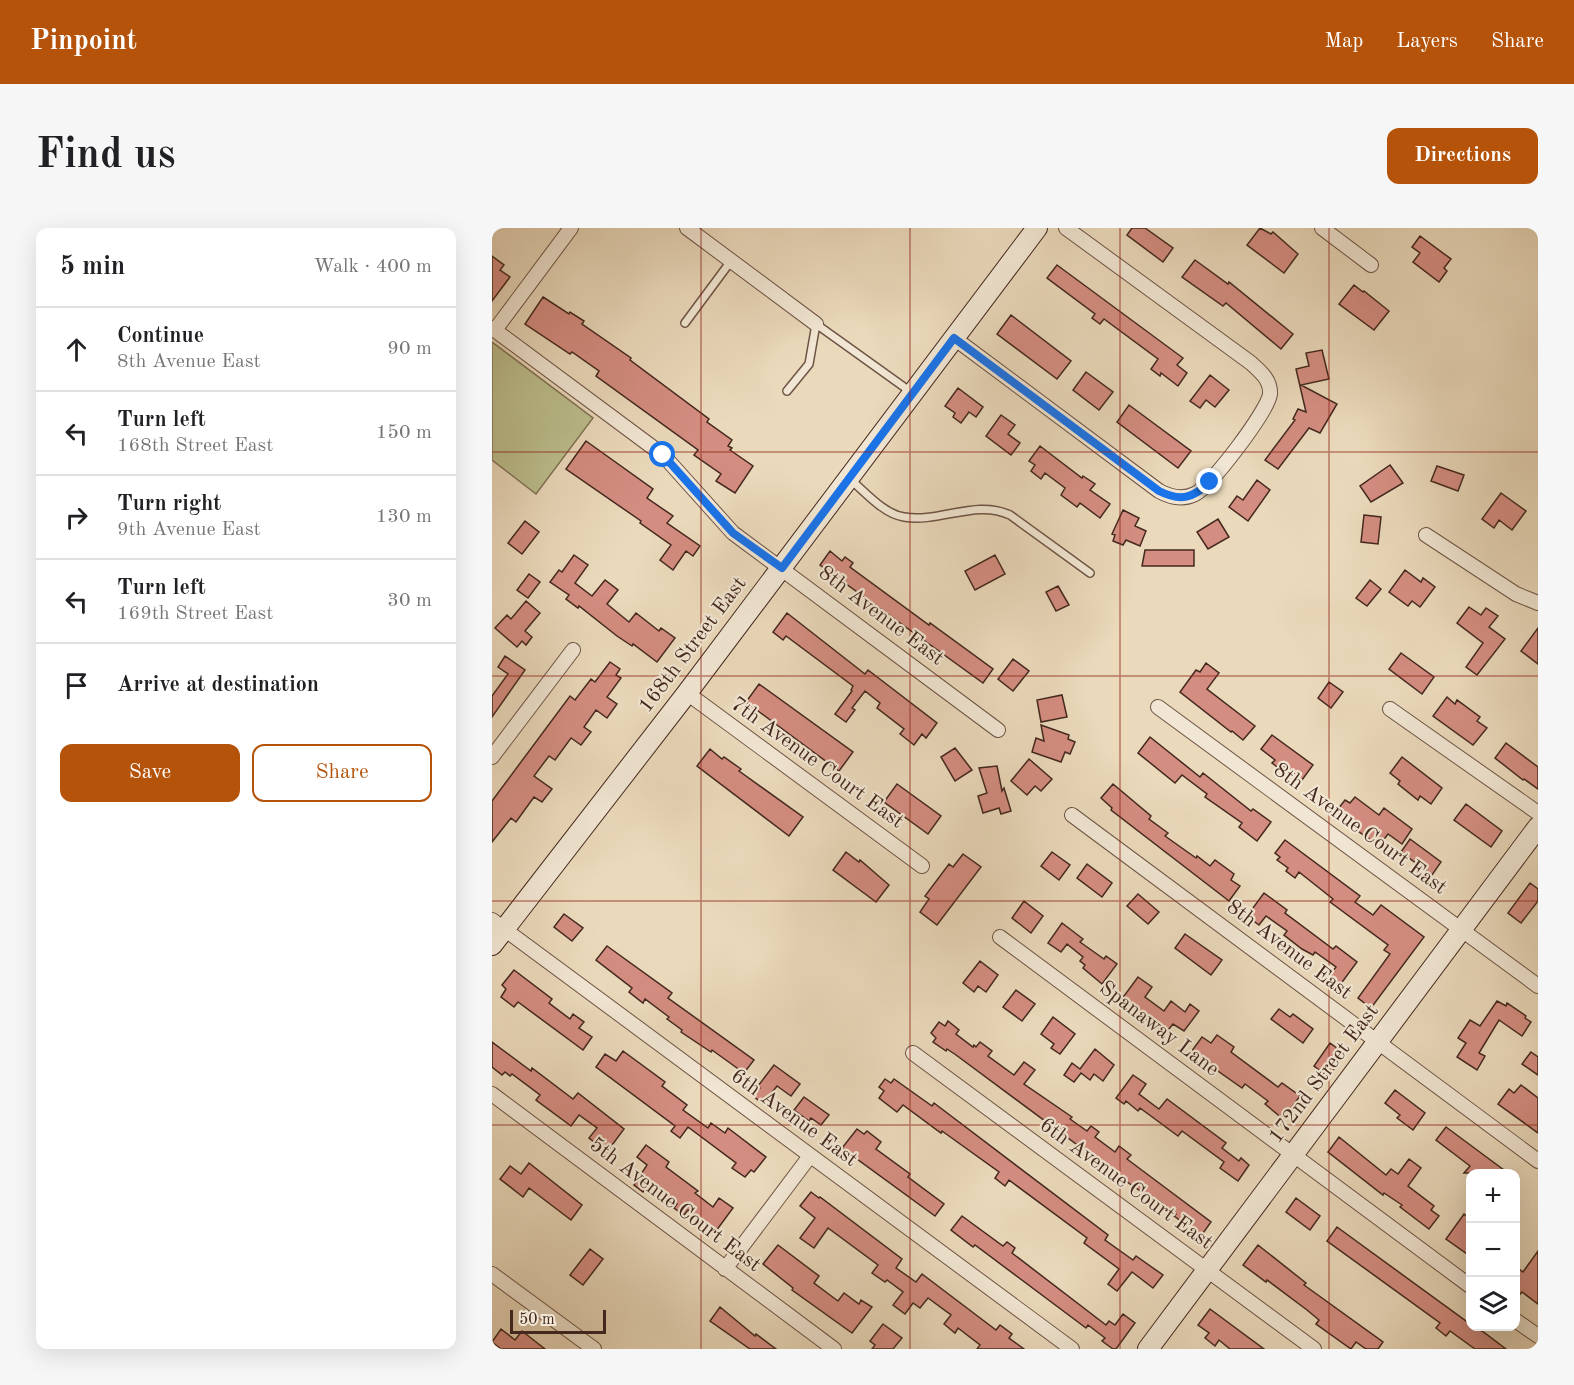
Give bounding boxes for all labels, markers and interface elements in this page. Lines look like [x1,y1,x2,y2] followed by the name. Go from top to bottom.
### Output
[30,28,137,56] text: Pinpoint
[1324,31,1363,52] text: Map
[1396,31,1458,52] text: Layers
[1491,31,1544,52] text: Share
[1387,128,1538,184] button: Directions
[36,135,175,177] text: Find us
[60,254,125,280] text: 5 min
[313,257,432,277] text: Walk · 400 m
[117,325,204,347] text: Continue
[60,333,93,366] icon: ahead
[387,339,432,359] text: 90 m
[117,352,261,372] text: 8th Avenue East
[117,409,206,431] text: Turn left
[60,417,93,450] icon: left
[376,423,432,443] text: 150 m
[117,436,273,456] text: 168th Street East
[649,441,675,467] route start
[1196,468,1222,494] route end
[117,493,221,515] text: Turn right
[60,501,93,534] icon: right
[376,507,432,527] text: 130 m
[117,520,261,540] text: 9th Avenue East
[814,562,948,670] street label: 8th Avenue East
[635,573,751,717] street label: 168th Street East
[117,577,206,599] text: Turn left
[60,585,93,618] icon: left
[387,591,432,611] text: 30 m
[117,604,273,624] text: 169th Street East
[60,669,93,702] icon: arrive
[117,674,319,696] text: Arrive at destination
[727,693,907,833] street label: 7th Avenue Court East
[60,744,240,802] button: Save
[252,744,432,802] button: Share
[1270,759,1450,899] street label: 8th Avenue Court East
[1222,896,1356,1004] street label: 8th Avenue East
[1095,977,1223,1081] street label: Spanaway Lane
[1265,1001,1383,1147] street label: 172nd Street East
[727,1065,861,1171] street label: 6th Avenue East
[1036,1114,1216,1254] street label: 6th Avenue Court East
[586,1134,764,1276] street label: 5th Avenue Court East
[1466,1169,1520,1331] map controls
[1466,1169,1520,1223] button: +
[1466,1223,1520,1277] button: −
[1466,1277,1520,1331] button: layers
[510,1307,606,1334] scale bar
[519,1312,555,1328] text: 50 m

